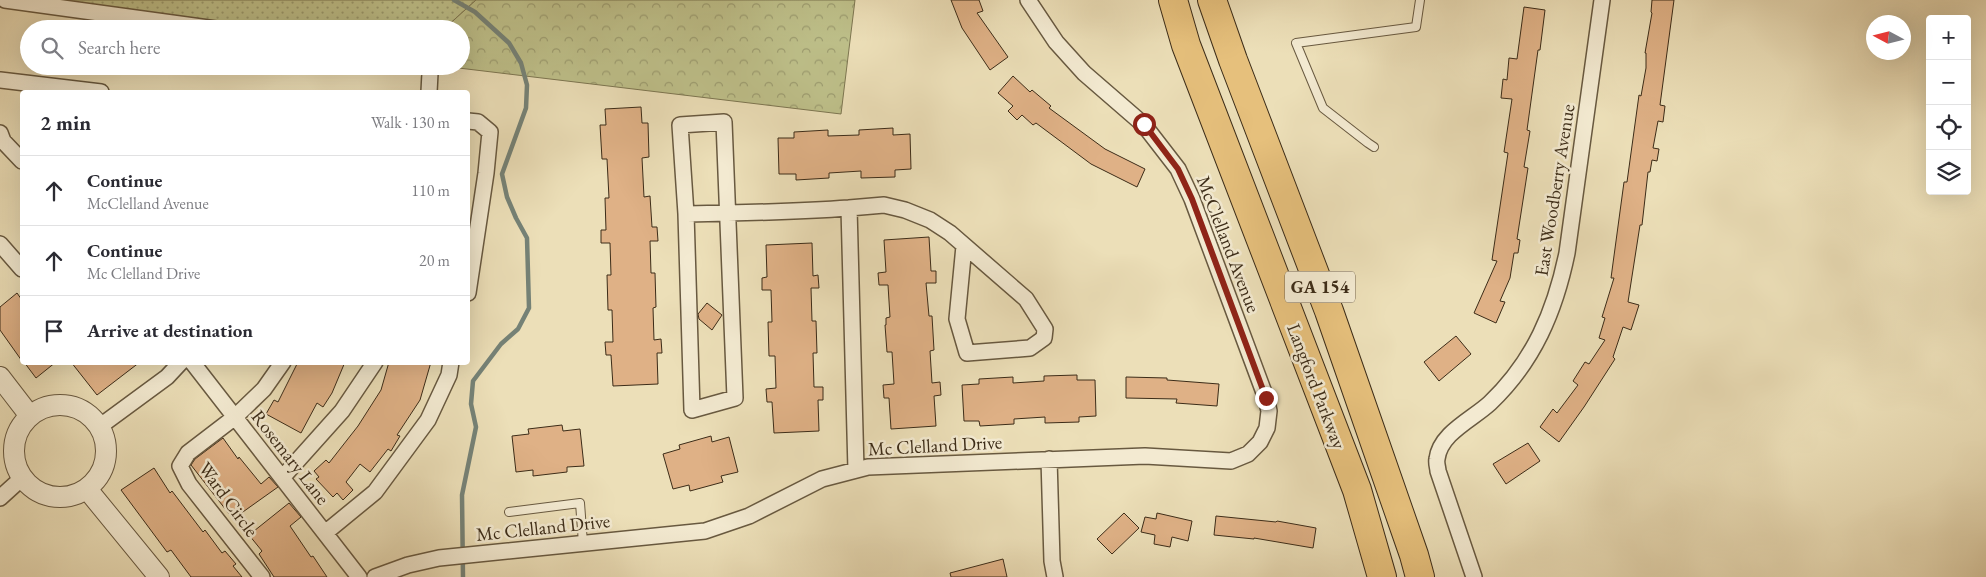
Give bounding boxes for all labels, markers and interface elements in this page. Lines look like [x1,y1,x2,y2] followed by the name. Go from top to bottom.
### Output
[1866,15,1911,60] north arrow
[1926,15,1971,195] map controls
[1926,15,1971,60] button: +
[20,20,470,75] search box
[38,34,66,62] icon: search
[78,35,160,60] text: Search here
[1926,60,1971,105] button: −
[1529,102,1580,278] street label: East Woodberry Avenue
[1926,105,1971,150] button: locate
[40,109,91,136] text: 2 min
[371,112,450,133] text: Walk · 130 m
[1133,113,1156,136] route start
[1926,150,1971,195] button: layers
[87,168,162,193] text: Continue
[1191,172,1266,316] street label: McClelland Avenue
[40,177,68,205] icon: ahead
[411,180,450,201] text: 110 m
[87,193,209,214] text: McClelland Avenue
[87,238,162,263] text: Continue
[40,247,68,275] icon: ahead
[419,250,450,271] text: 20 m
[87,263,200,284] text: Mc Clelland Drive
[1285,272,1355,302] road number: GA 154
[40,317,68,345] icon: arrive
[87,318,253,343] text: Arrive at destination
[1281,320,1352,453] street label: Langford Parkway
[1255,387,1278,410] route end
[246,405,335,510] street label: Rosemary Lane
[867,429,1003,462] street label: Mc Clelland Drive
[193,457,264,542] street label: Ward Circle
[475,508,611,547] street label: Mc Clelland Drive

